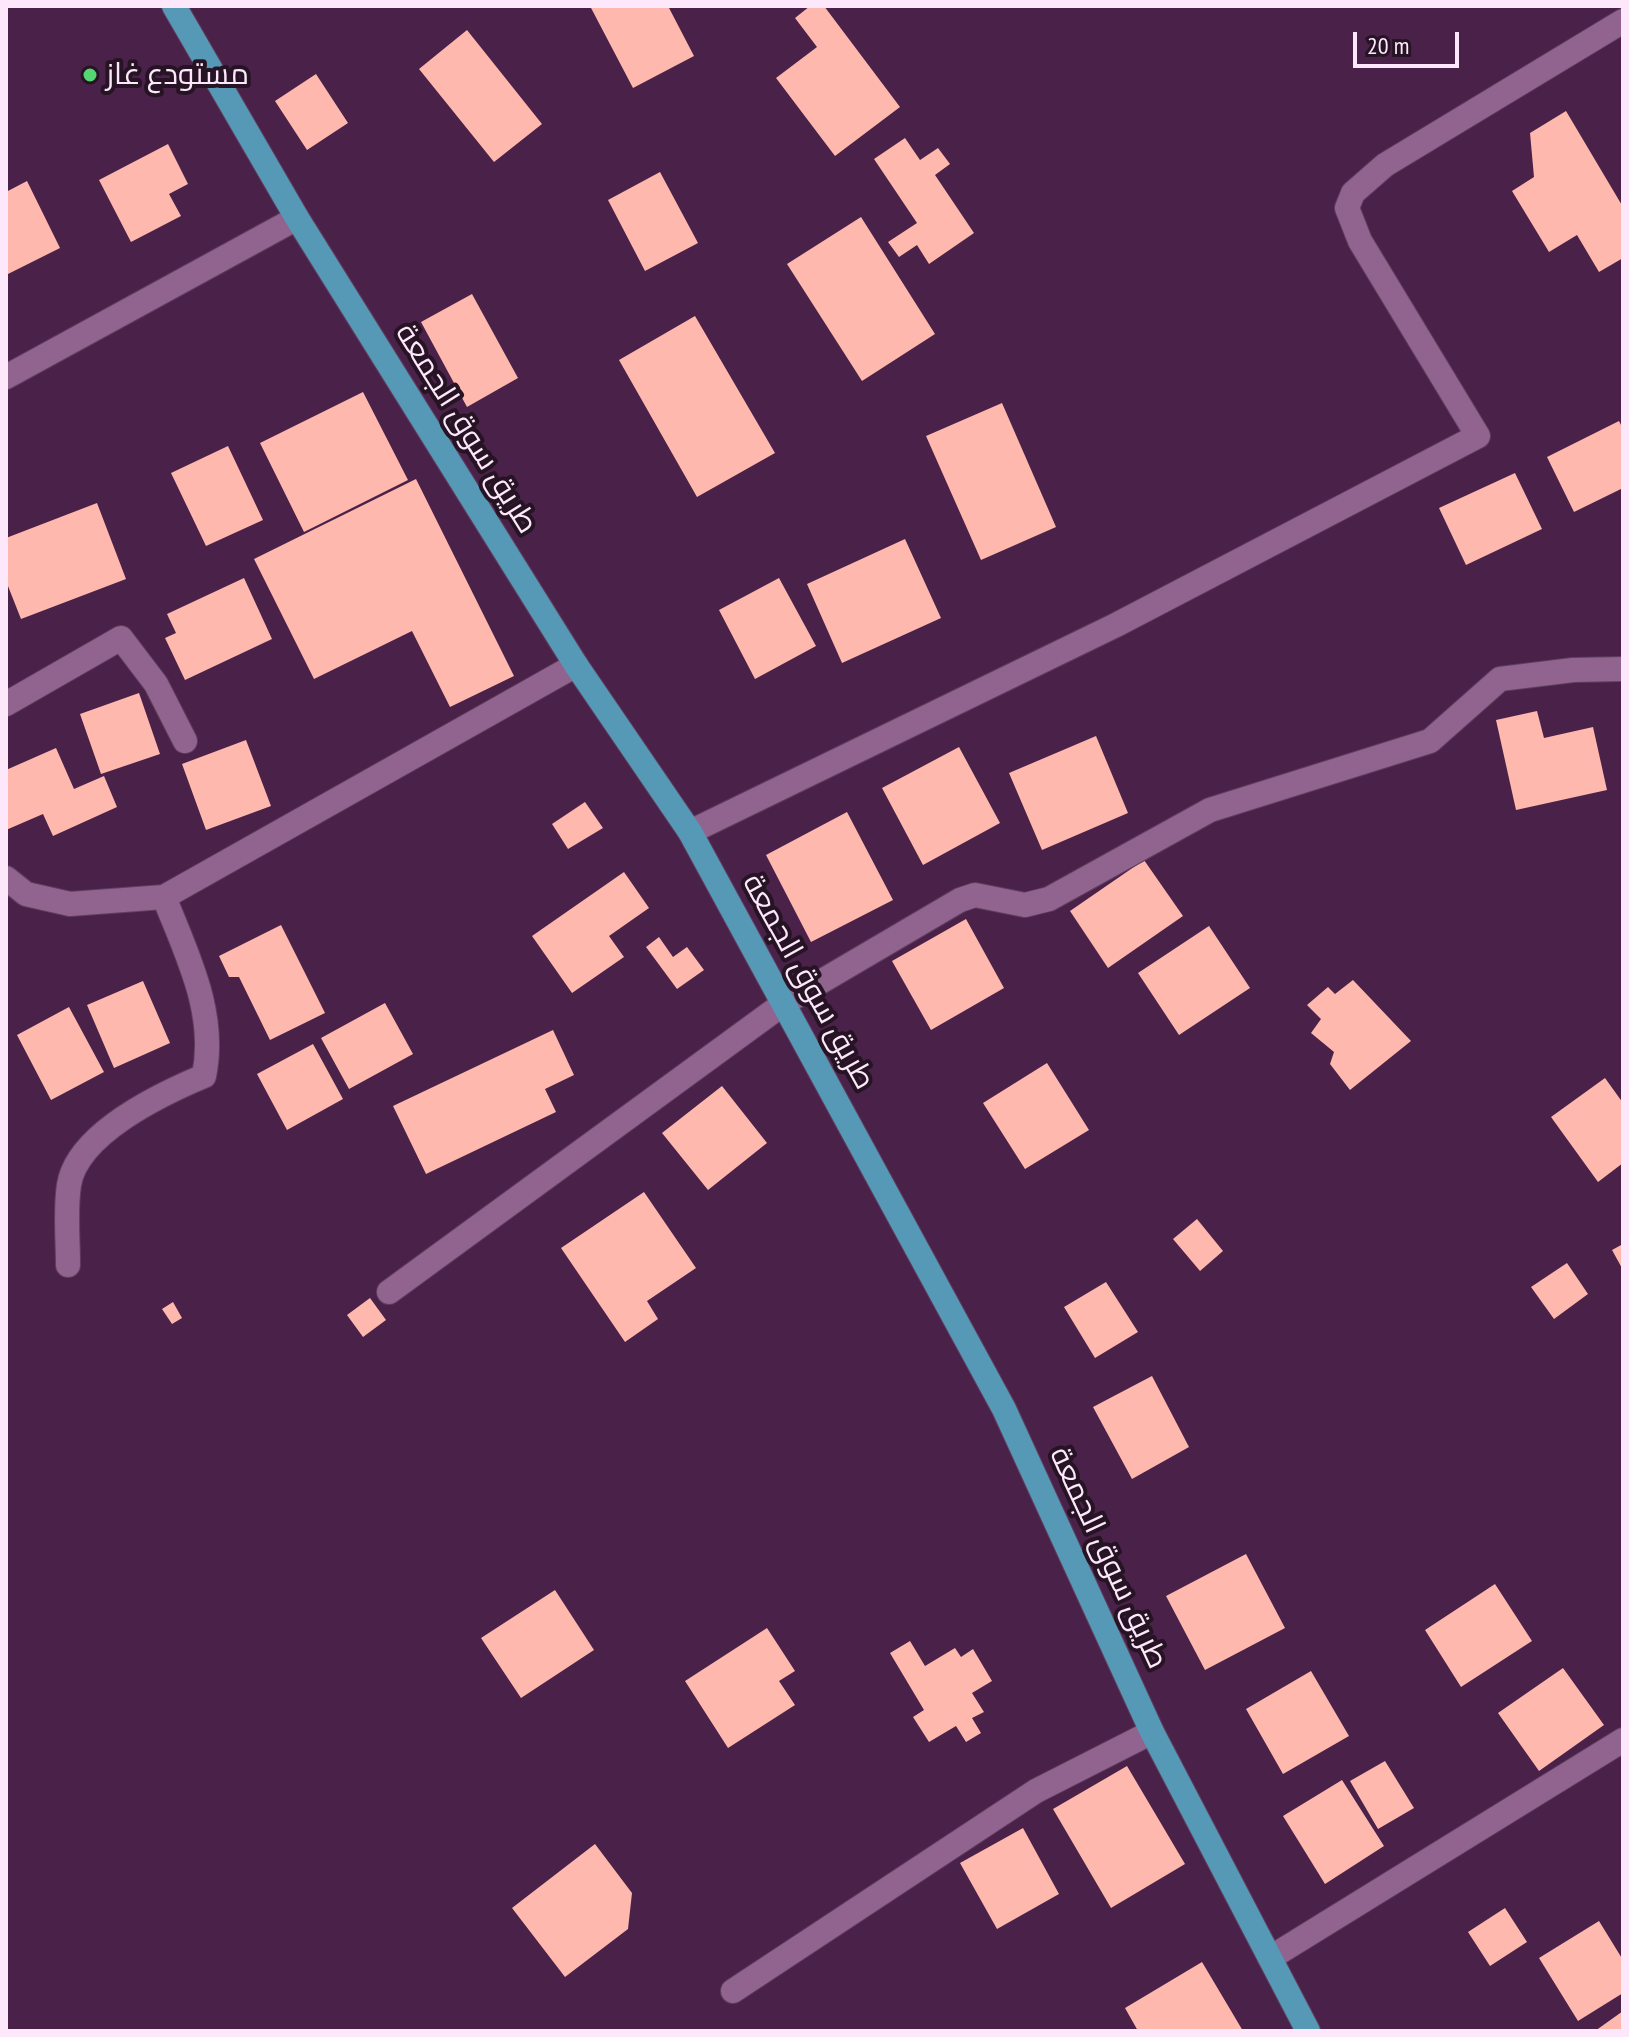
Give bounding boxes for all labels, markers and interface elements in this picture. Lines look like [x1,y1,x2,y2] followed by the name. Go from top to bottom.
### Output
[1357,16,1463,66] scale bar
[1367,30,1409,61] text: 20 m
[106,57,249,93] place label: مستودع غاز
[81,66,99,84] marker: مستودع غاز
[387,318,545,540] street label: طريق سوق الجمعة
[734,868,882,1096] street label: طريق سوق الجمعة
[1041,1441,1175,1675] street label: طريق سوق الجمعة

